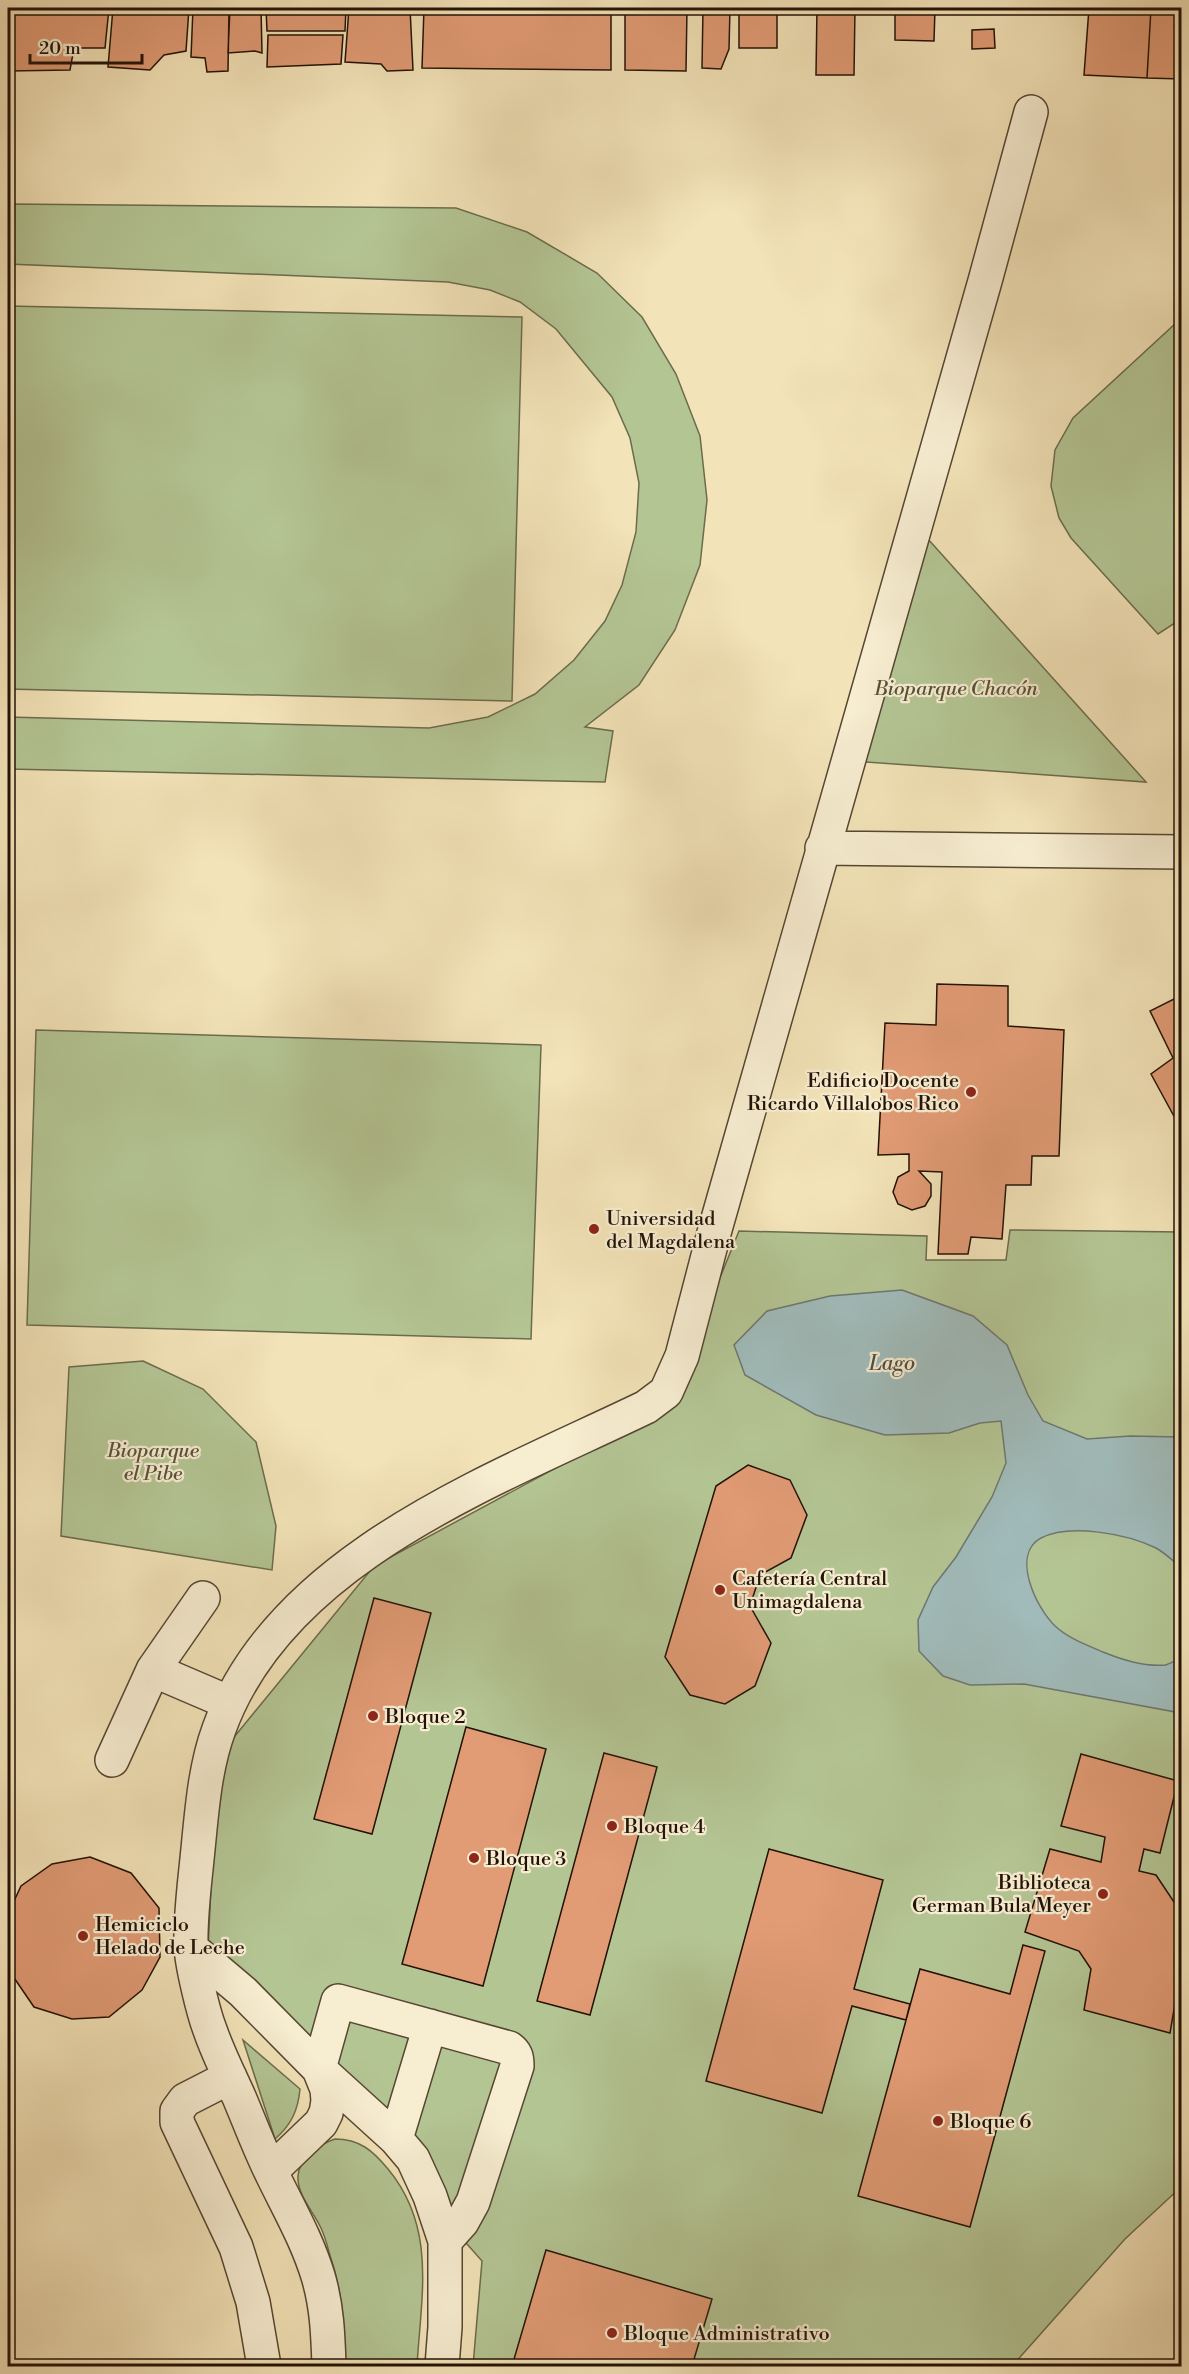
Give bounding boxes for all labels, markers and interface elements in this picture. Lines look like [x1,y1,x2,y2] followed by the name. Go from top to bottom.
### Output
[30,27,142,65] scale bar
[39,37,81,60] text: 20 m
[873,677,1038,702] park label: Bioparque Chacón
[747,1069,959,1117] place label: Edificio Docente Ricardo Villalobos Rico
[964,1085,978,1099] marker: Edificio Docente Ricardo Villalobos Rico
[606,1207,736,1255] place label: Universidad del Magdalena
[587,1222,601,1236] marker: Universidad del Magdalena
[868,1351,915,1377] water label: Lago
[106,1439,200,1487] park label: Bioparque el Pibe
[732,1567,887,1615] place label: Cafetería Central Unimagdalena
[713,1583,727,1597] marker: Cafetería Central Unimagdalena
[384,1705,466,1730] place label: Bloque 2
[366,1709,380,1723] marker: Bloque 2
[623,1815,705,1840] place label: Bloque 4
[605,1819,619,1833] marker: Bloque 4
[485,1847,566,1872] place label: Bloque 3
[467,1851,481,1865] marker: Bloque 3
[912,1871,1092,1919] place label: Biblioteca German Bula Meyer
[1096,1887,1110,1901] marker: Biblioteca German Bula Meyer
[95,1913,245,1961] place label: Hemiciclo Helado de Leche
[76,1929,90,1943] marker: Hemiciclo Helado de Leche
[949,2110,1031,2135] place label: Bloque 6
[931,2114,945,2128] marker: Bloque 6
[623,2322,830,2347] place label: Bloque Administrativo
[605,2326,619,2340] marker: Bloque Administrativo

